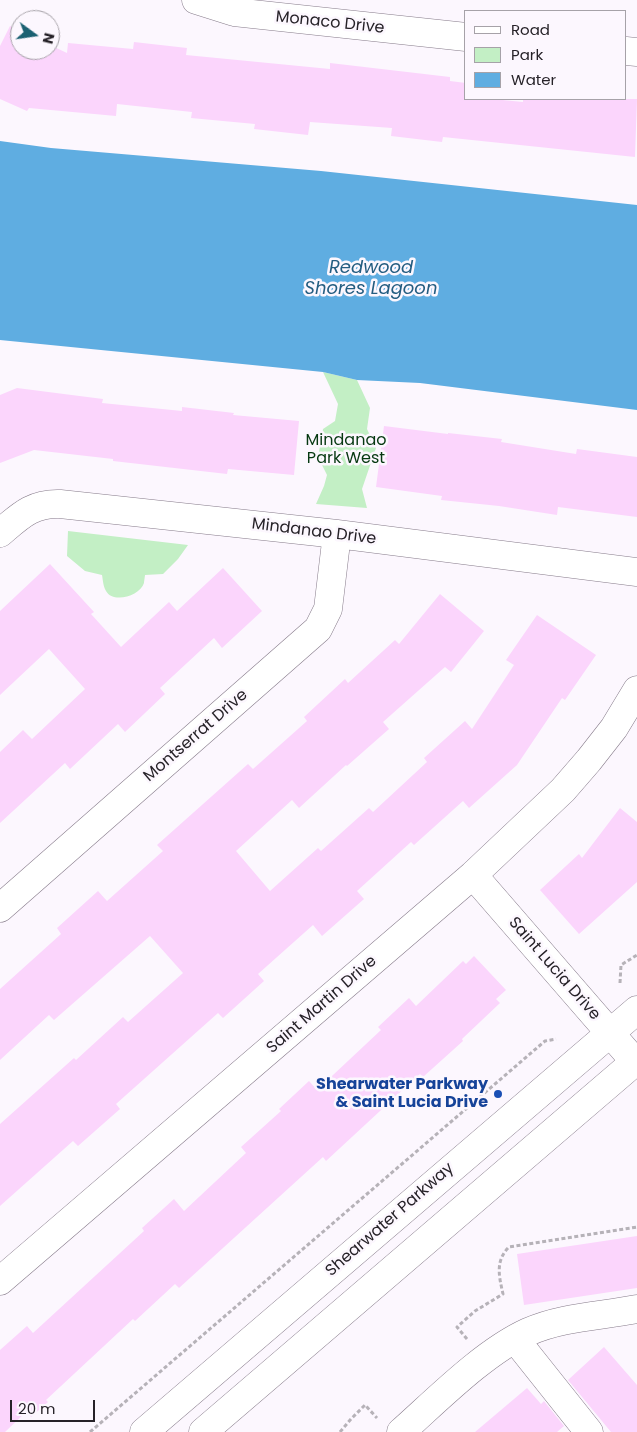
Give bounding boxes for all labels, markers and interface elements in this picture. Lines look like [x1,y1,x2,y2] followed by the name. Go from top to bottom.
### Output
[275,8,385,38] street label: Monaco Drive
[10,10,60,60] north arrow
[464,10,627,100] legend
[511,19,550,40] text: Road
[38,31,60,46] text: N
[511,44,543,65] text: Park
[511,69,556,90] text: Water
[305,257,437,300] water label: Redwood Shores Lagoon
[306,431,386,469] park label: Mindanao Park West
[251,515,377,549] street label: Mindanao Drive
[140,686,252,786] street label: Montserrat Drive
[504,913,604,1025] street label: Saint Lucia Drive
[263,952,381,1058] street label: Saint Martin Drive
[316,1075,488,1113] place label: Shearwater Parkway & Saint Lucia Drive
[492,1088,504,1100] marker: Shearwater Parkway & Saint Lucia Drive
[322,1159,458,1281] street label: Shearwater Parkway
[12,1390,98,1422] scale bar
[18,1398,56,1419] text: 20 m

